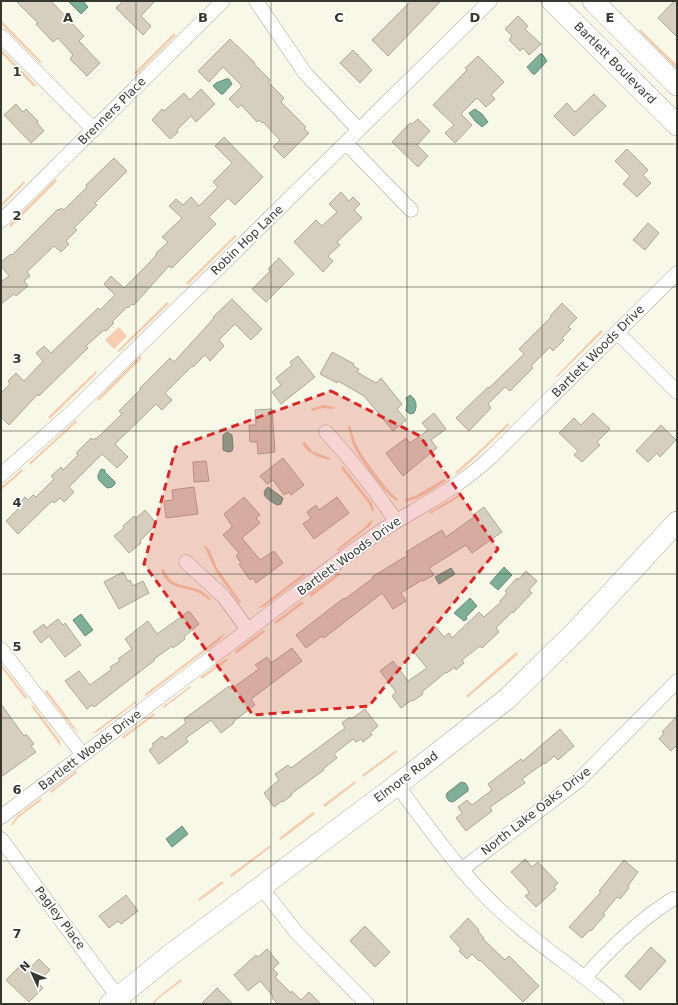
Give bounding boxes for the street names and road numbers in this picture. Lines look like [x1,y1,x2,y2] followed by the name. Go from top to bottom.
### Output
[571,19,659,107] street label: Bartlett Boulevard
[75,74,149,148] street label: Brenners Place
[208,202,286,278] street label: Robin Hop Lane
[549,302,647,400] street label: Bartlett Woods Drive
[294,514,404,598] street label: Bartlett Woods Drive
[36,707,144,793] street label: Bartlett Woods Drive
[371,749,441,805] street label: Elmore Road
[479,764,593,858] street label: North Lake Oaks Drive
[32,884,88,952] street label: Pagley Place

